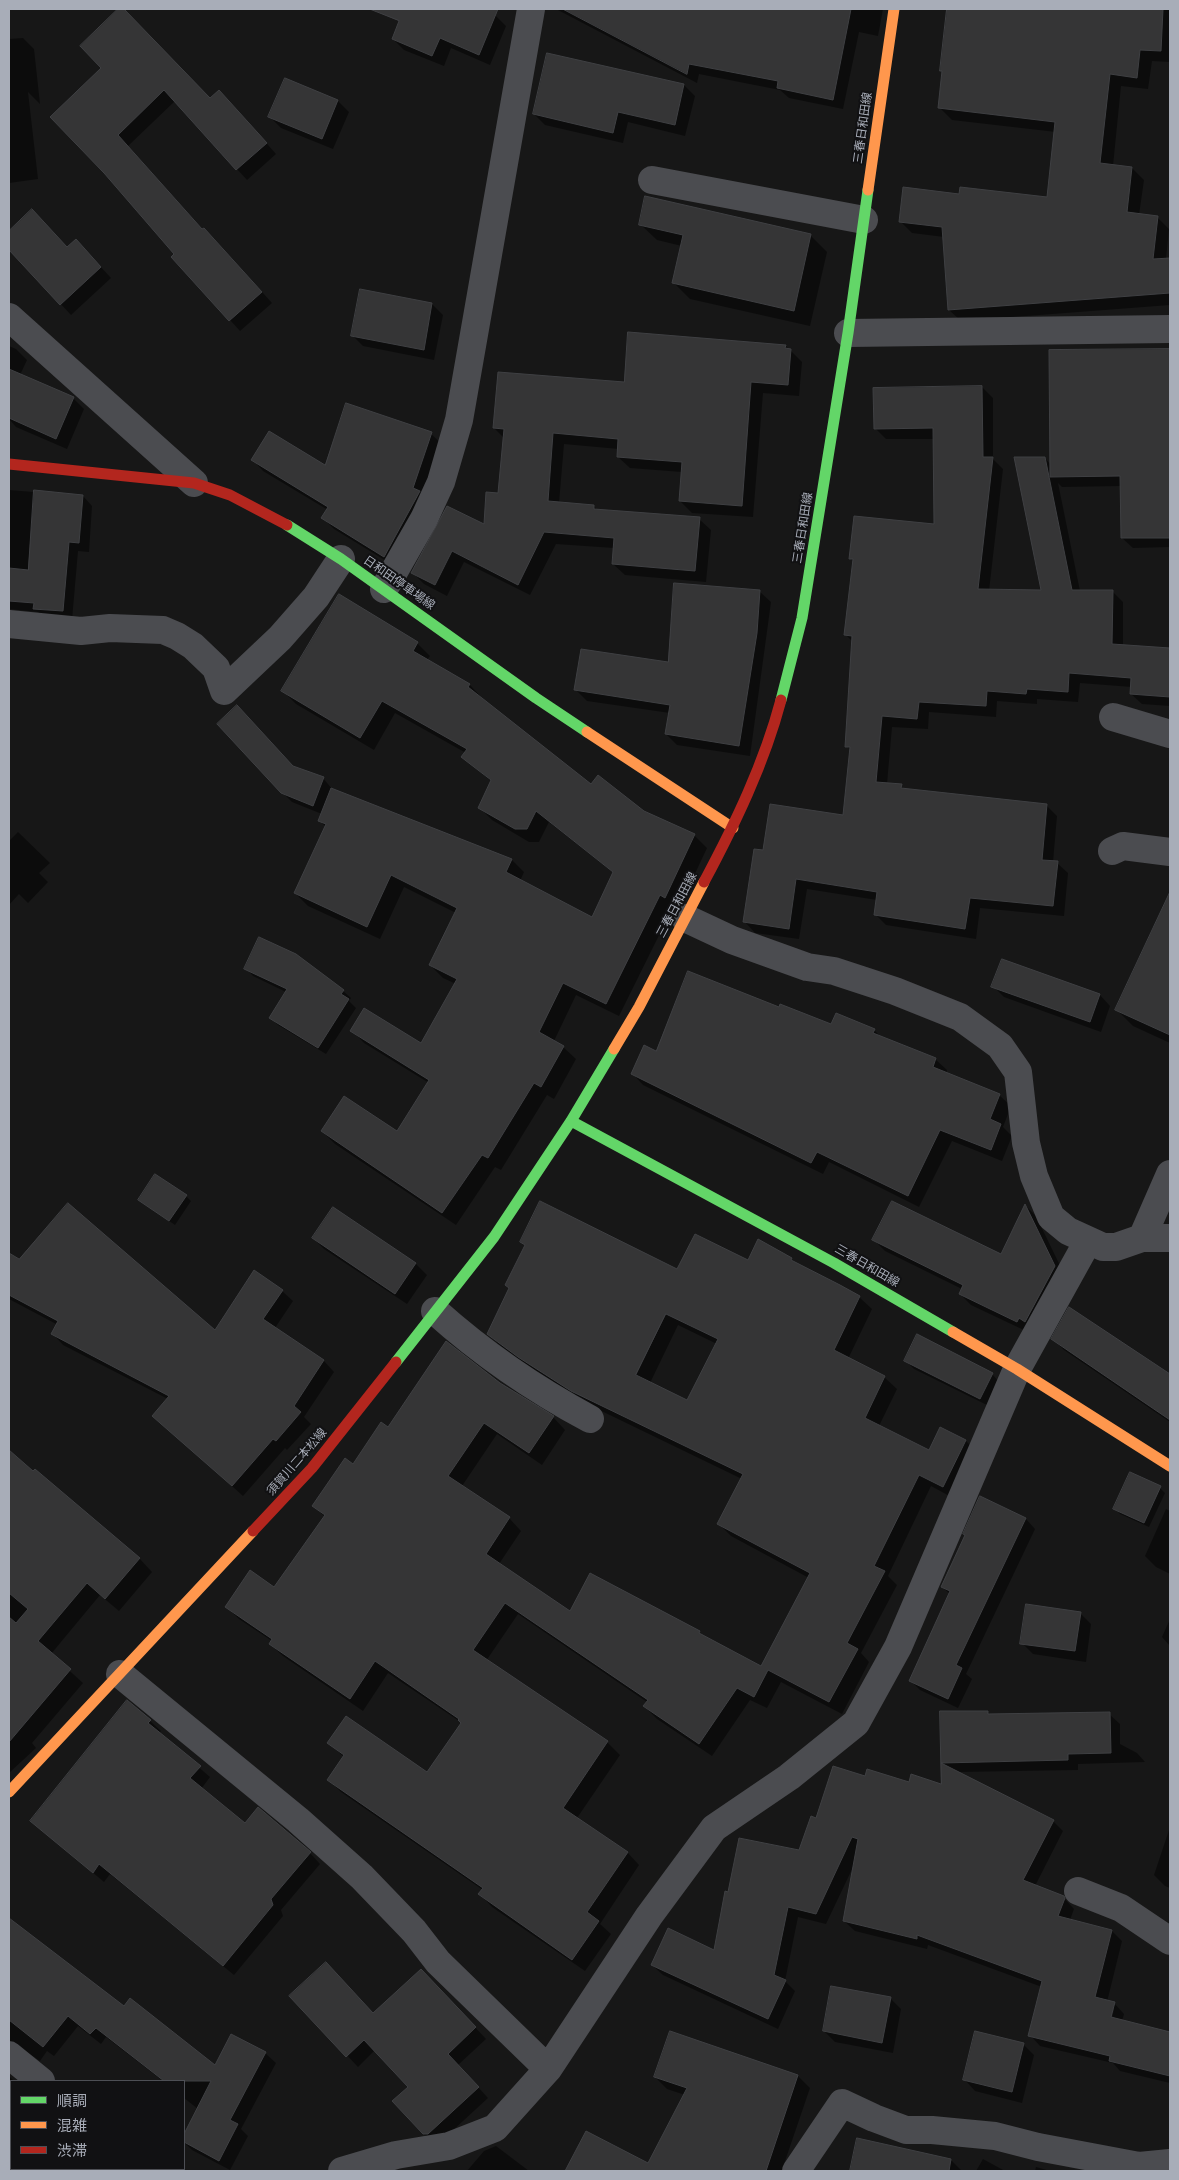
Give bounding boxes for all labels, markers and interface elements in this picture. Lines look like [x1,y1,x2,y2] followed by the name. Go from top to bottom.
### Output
[851,91,875,165] street label: 三春日和田線
[790,491,816,565] street label: 三春日和田線
[360,553,438,613] street label: 日和田停車場線
[654,870,700,940] street label: 三春日和田線
[832,1242,902,1290] street label: 三春日和田線
[264,1426,330,1498] street label: 須賀川二本松線
[10,2080,185,2170] legend
[57,2091,87,2110] text: 順調
[57,2116,87,2135] text: 混雑
[57,2141,87,2160] text: 渋滞

